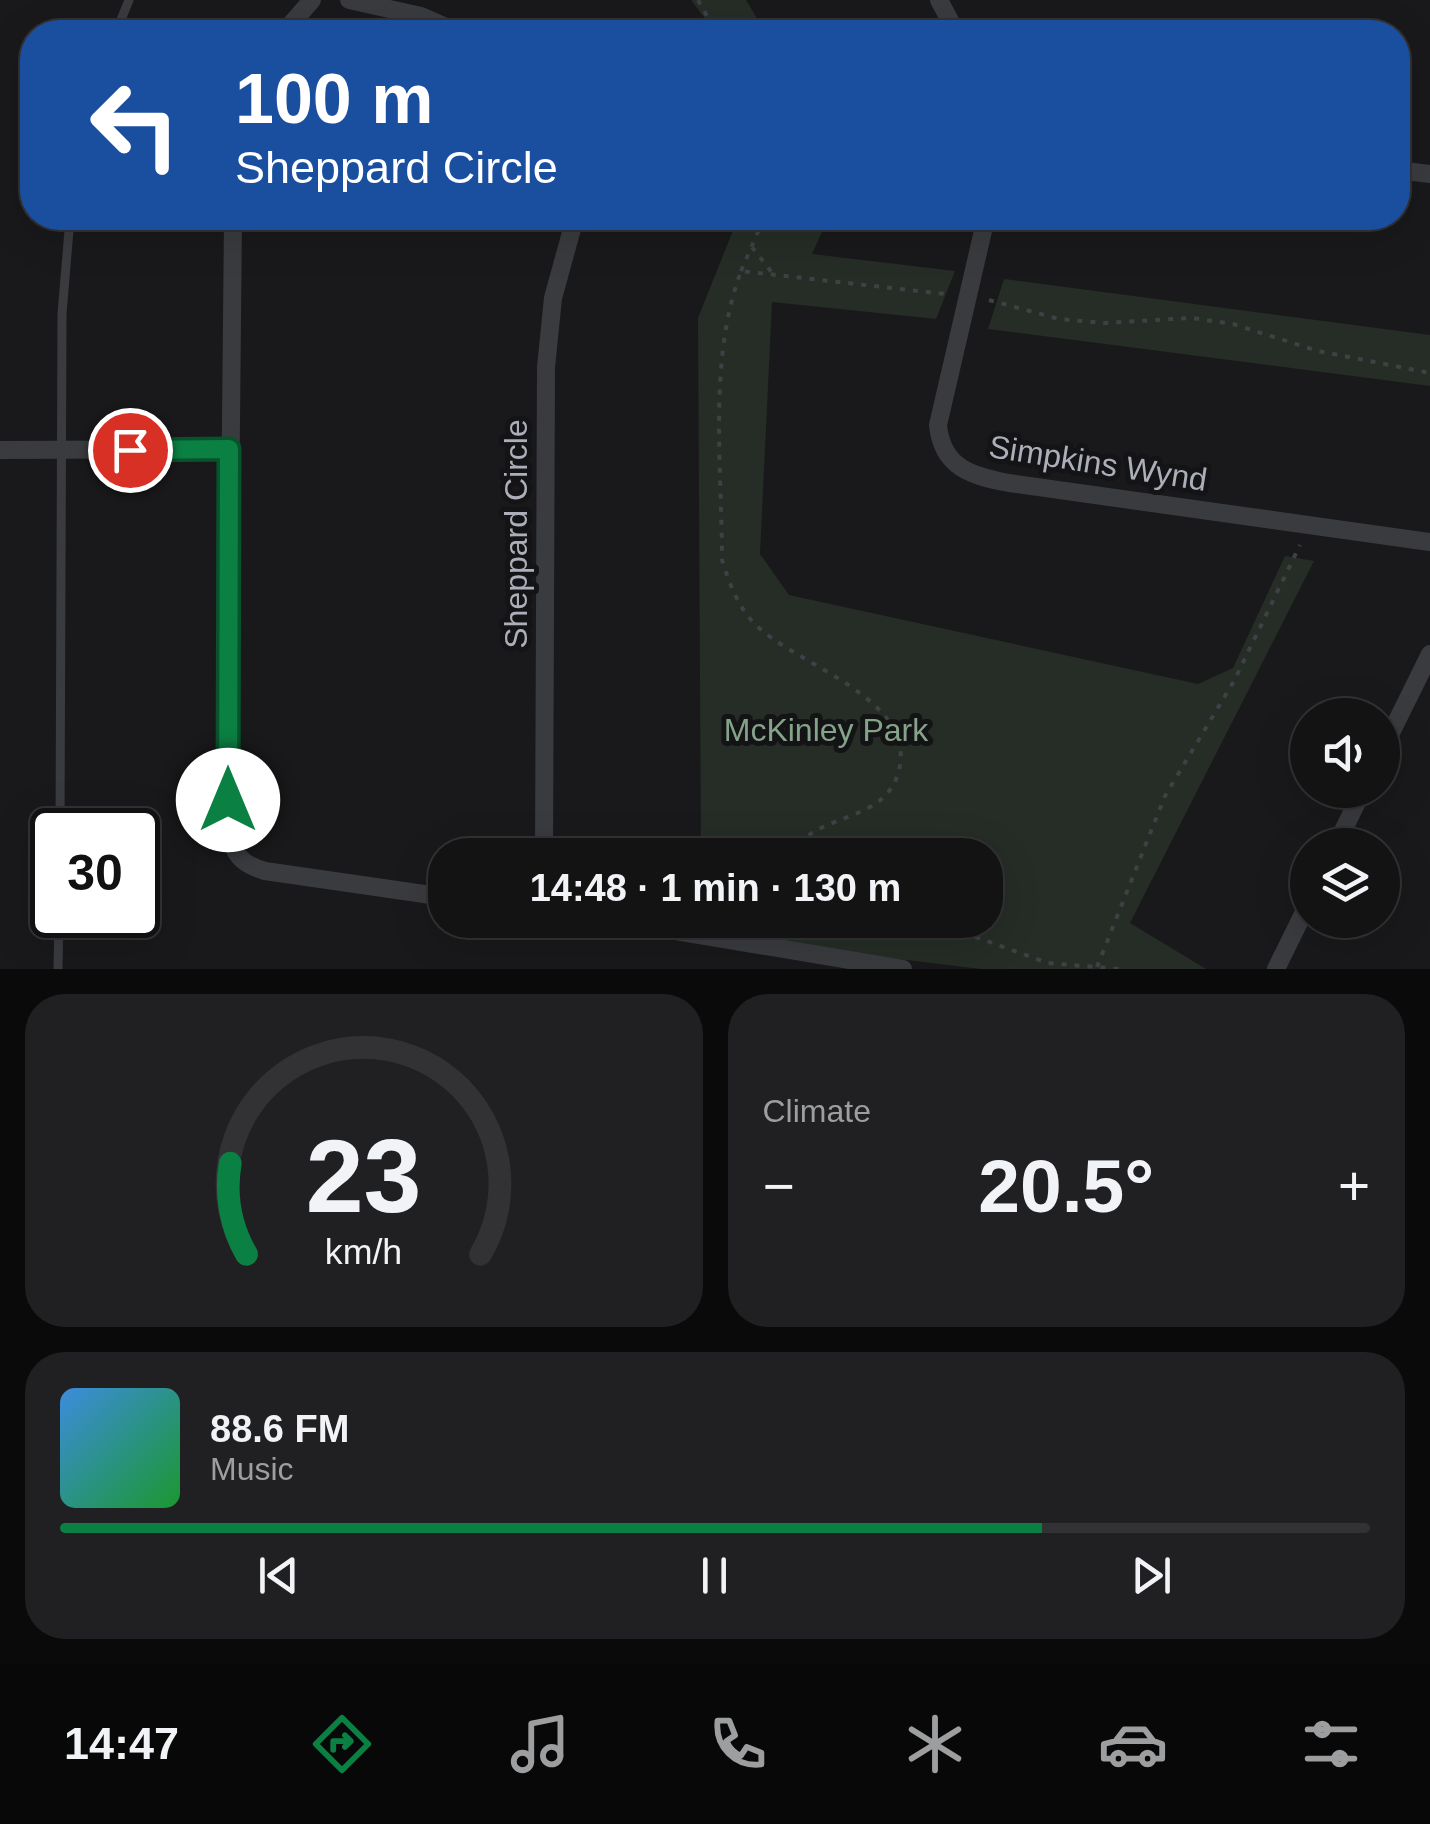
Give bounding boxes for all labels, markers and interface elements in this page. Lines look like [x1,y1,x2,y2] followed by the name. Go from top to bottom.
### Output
[70,60,200,190] icon: left
[235,60,433,138] text: 100 m
[235,142,558,193] text: Sheppard Circle
[88,408,173,493] pin
[498,419,534,649] street label: Sheppard Circle
[103,423,158,478] icon: arrive
[986,428,1210,498] street label: Simpkins Wynd
[1290,698,1400,938] map controls
[1290,698,1400,808] button: sound
[724,712,929,748] park label: McKinley Park
[176,748,280,852] position arrow
[30,808,160,938] speed limit sign: 30
[1290,828,1400,938] button: layers
[530,867,901,909] text: 14:48 · 1 min · 130 m
[763,1093,871,1129] text: Climate
[306,1118,422,1234] text: 23
[978,1144,1154,1228] text: 20.5°
[763,1155,795,1217] text: −
[1338,1155,1370,1217] text: +
[325,1232,402,1272] text: km/h
[210,1408,349,1450] text: 88.6 FM
[210,1451,294,1487] text: Music
[251,1548,306,1603] icon: previous
[687,1548,742,1603] icon: pause
[1124,1548,1179,1603] icon: next
[307,1709,377,1779] icon: directions
[505,1709,575,1779] icon: music
[703,1709,773,1779] icon: phone
[900,1709,970,1779] icon: climate
[1098,1709,1168,1779] icon: car
[1296,1709,1366,1779] icon: filters
[64,1718,179,1769] text: 14:47

